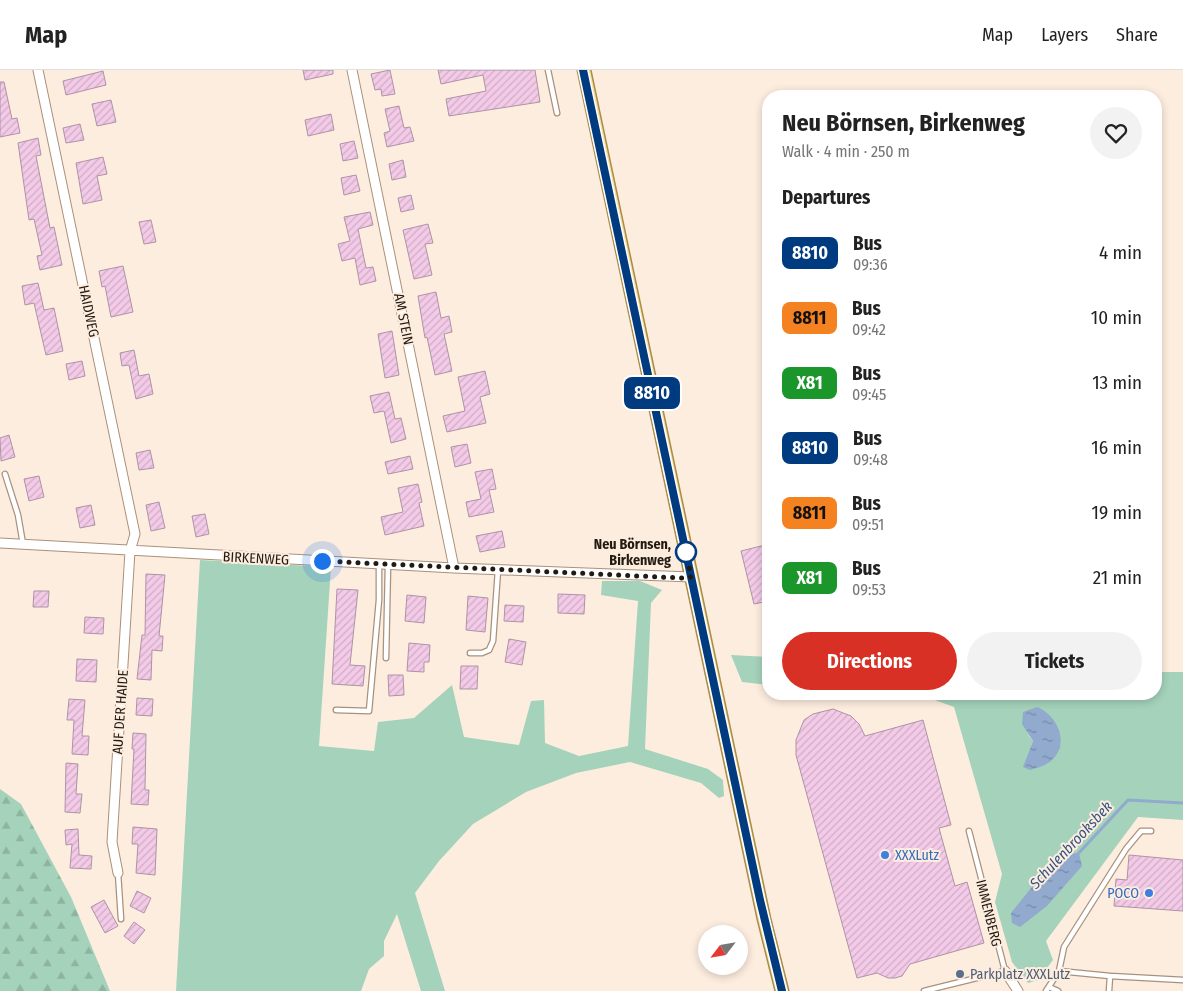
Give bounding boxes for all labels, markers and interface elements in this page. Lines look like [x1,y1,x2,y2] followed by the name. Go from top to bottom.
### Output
[25,21,67,49] text: Map
[982,24,1013,46] text: Map
[1041,24,1088,46] text: Layers
[1116,24,1158,46] text: Share
[1090,107,1142,159] button: heart
[782,109,1025,137] text: Neu Börnsen, Birkenweg
[782,142,910,161] text: Walk · 4 min · 250 m
[782,186,870,209] text: Departures
[853,232,882,255] text: Bus
[1099,241,1142,264] text: 4 min
[792,242,828,264] text: 8810
[853,255,888,274] text: 09:36
[75,284,102,339] street label: HAIDWEG
[390,292,417,346] street label: AM STEIN
[852,297,881,320] text: Bus
[1091,306,1142,329] text: 10 min
[793,307,826,329] text: 8811
[852,320,886,339] text: 09:42
[852,362,881,385] text: Bus
[1092,371,1142,394] text: 13 min
[796,372,823,394] text: X81
[617,377,687,409] line badge: 8810
[634,382,670,404] text: 8810
[852,385,886,404] text: 09:45
[853,427,882,450] text: Bus
[1091,436,1142,459] text: 16 min
[792,437,828,459] text: 8810
[853,450,888,469] text: 09:48
[852,492,881,515] text: Bus
[1091,501,1142,524] text: 19 min
[793,502,826,524] text: 8811
[852,515,884,534] text: 09:51
[594,536,671,569] place label: Neu Börnsen, Birkenweg
[675,541,697,563] marker: Neu Börnsen, Birkenweg
[222,548,290,569] street label: BIRKENWEG
[310,549,335,574] your location
[852,557,881,580] text: Bus
[1093,566,1142,589] text: 21 min
[796,567,823,589] text: X81
[852,580,886,599] text: 09:53
[782,632,957,690] button: Directions
[967,632,1142,690] button: Tickets
[109,669,132,755] street label: AUF DER HAIDE
[1025,797,1116,893] water label: Schulenbrooksbek
[895,847,939,864] place label: XXXLutz
[879,849,891,861] marker: XXXLutz
[972,878,1005,948] street label: IMMENBERG
[1107,885,1139,902] place label: POCO
[1143,887,1155,899] marker: POCO
[698,925,748,975] north arrow
[698,925,748,975] map controls
[970,966,1071,983] place label: Parkplatz XXXLutz
[954,968,966,980] marker: Parkplatz XXXLutz

